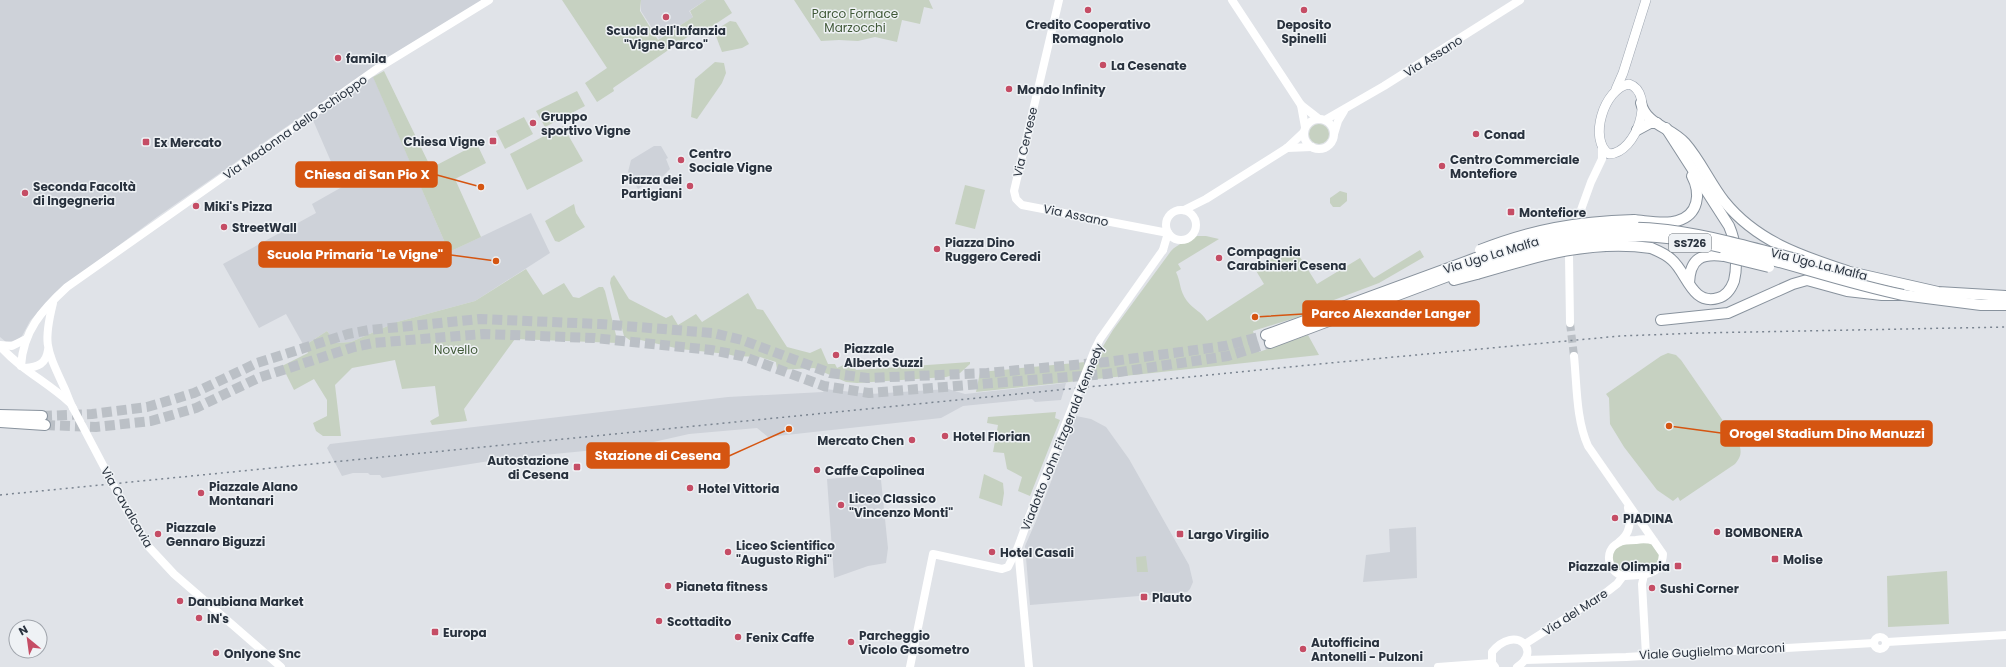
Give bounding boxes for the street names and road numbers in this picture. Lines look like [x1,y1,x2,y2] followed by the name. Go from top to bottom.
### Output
[1400,31,1466,81] street label: Via Assano
[220,70,371,183] street label: Via Madonna dello Schioppo
[1009,105,1041,179] street label: Via Cervese
[1042,200,1111,230] street label: Via Assano
[1441,232,1541,278] street label: Via Ugo La Malfa
[1669,234,1711,252] road number: SS726
[1769,244,1869,284] street label: Via Ugo La Malfa
[1017,341,1108,533] street label: Viadotto John Fitzgerald Kennedy
[97,463,157,551] street label: Via Cavalcavia
[1539,585,1611,639] street label: Via del Mare
[1639,639,1785,663] street label: Viale Guglielmo Marconi

